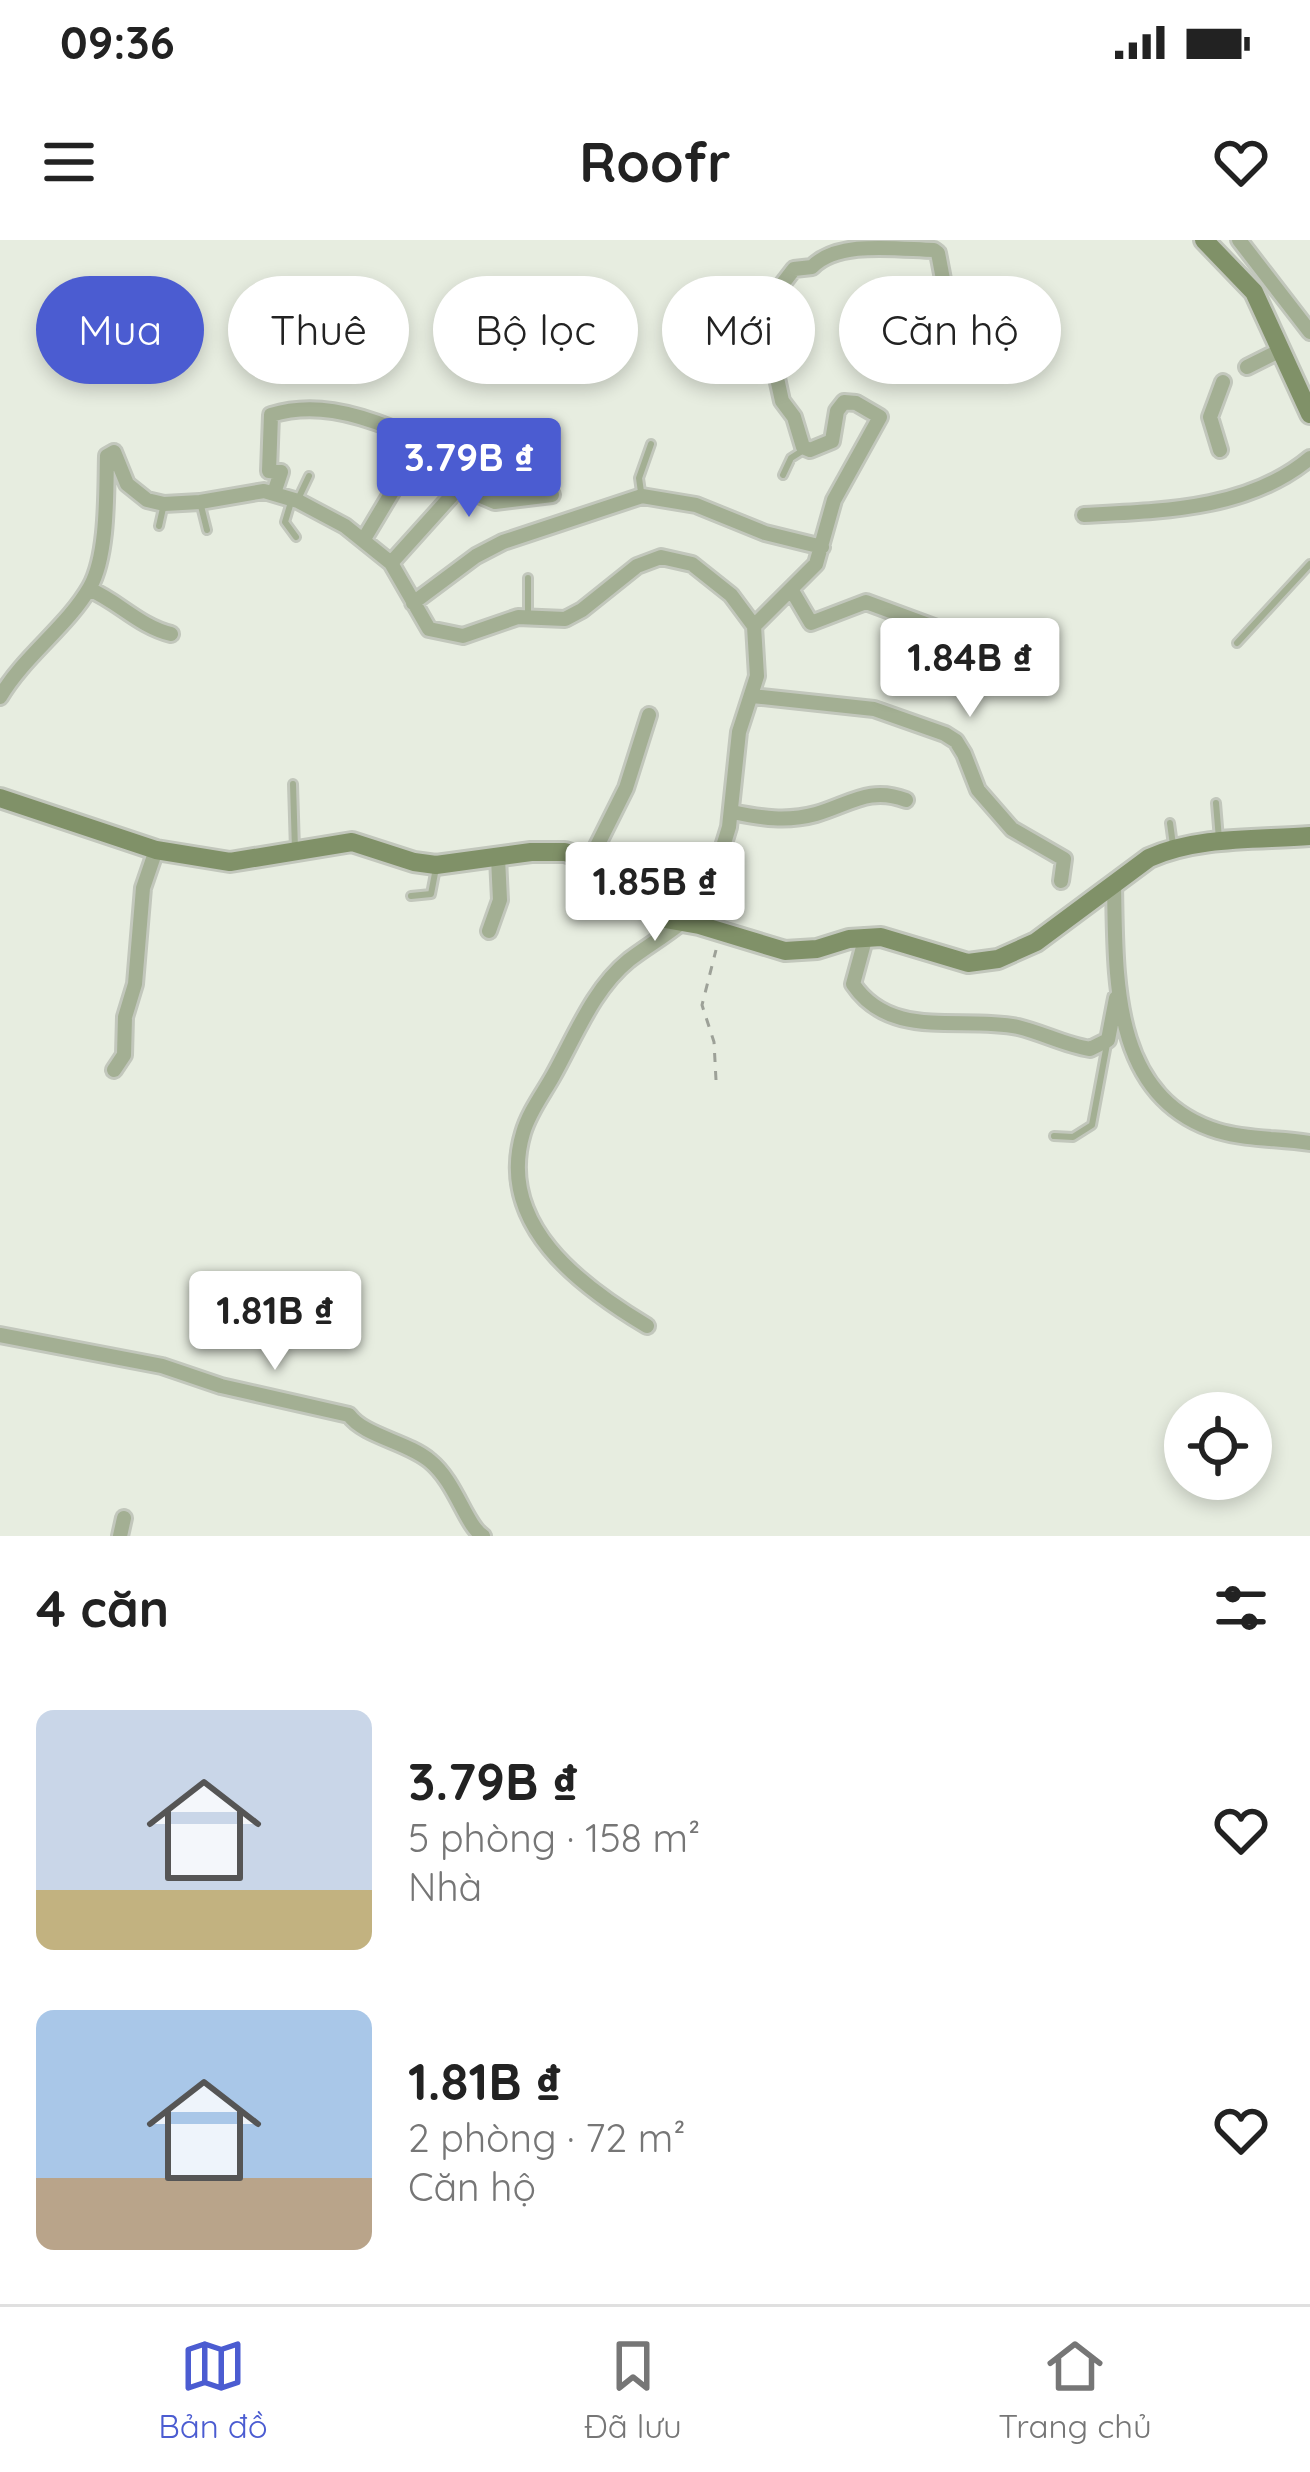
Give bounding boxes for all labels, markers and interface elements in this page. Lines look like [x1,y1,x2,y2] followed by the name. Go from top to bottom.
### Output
[60,14,175,70] text: 09:36
[579,128,731,196] text: Roofr
[36,129,102,195] icon: menu
[1208,129,1274,195] icon: heart
[36,276,204,384] chip: Mua
[228,276,409,384] chip: Thuê
[433,276,638,384] chip: Bộ lọc
[662,276,815,384] chip: Mới
[839,276,1061,384] chip: Căn hộ
[358,418,580,520] pin: 3.79B ₫
[404,432,534,481] text: 3.79B ₫
[859,618,1081,720] pin: 1.84B ₫
[907,632,1033,681] text: 1.84B ₫
[544,842,766,944] pin: 1.85B ₫
[593,856,717,905] text: 1.85B ₫
[164,1271,386,1373] pin: 1.81B ₫
[216,1285,334,1334] text: 1.81B ₫
[1164,1392,1272,1500] map controls
[1164,1392,1272,1500] button: locate
[1208,1575,1274,1641] icon: filters
[36,1576,169,1640] text: 4 căn
[408,1749,578,1813] text: 3.79B ₫
[132,1758,276,1902] icon: home
[1208,1797,1274,1863] icon: heart
[408,1813,700,1862] text: 5 phòng · 158 m²
[408,1862,482,1911] text: Nhà
[408,2049,562,2113] text: 1.81B ₫
[132,2058,276,2202] icon: home
[1208,2097,1274,2163] icon: heart
[408,2113,686,2162] text: 2 phòng · 72 m²
[408,2162,536,2211] text: Căn hộ
[158,2333,268,2446] tab: Bản đồ
[584,2333,682,2446] tab: Đã lưu
[998,2333,1152,2446] tab: Trang chủ

